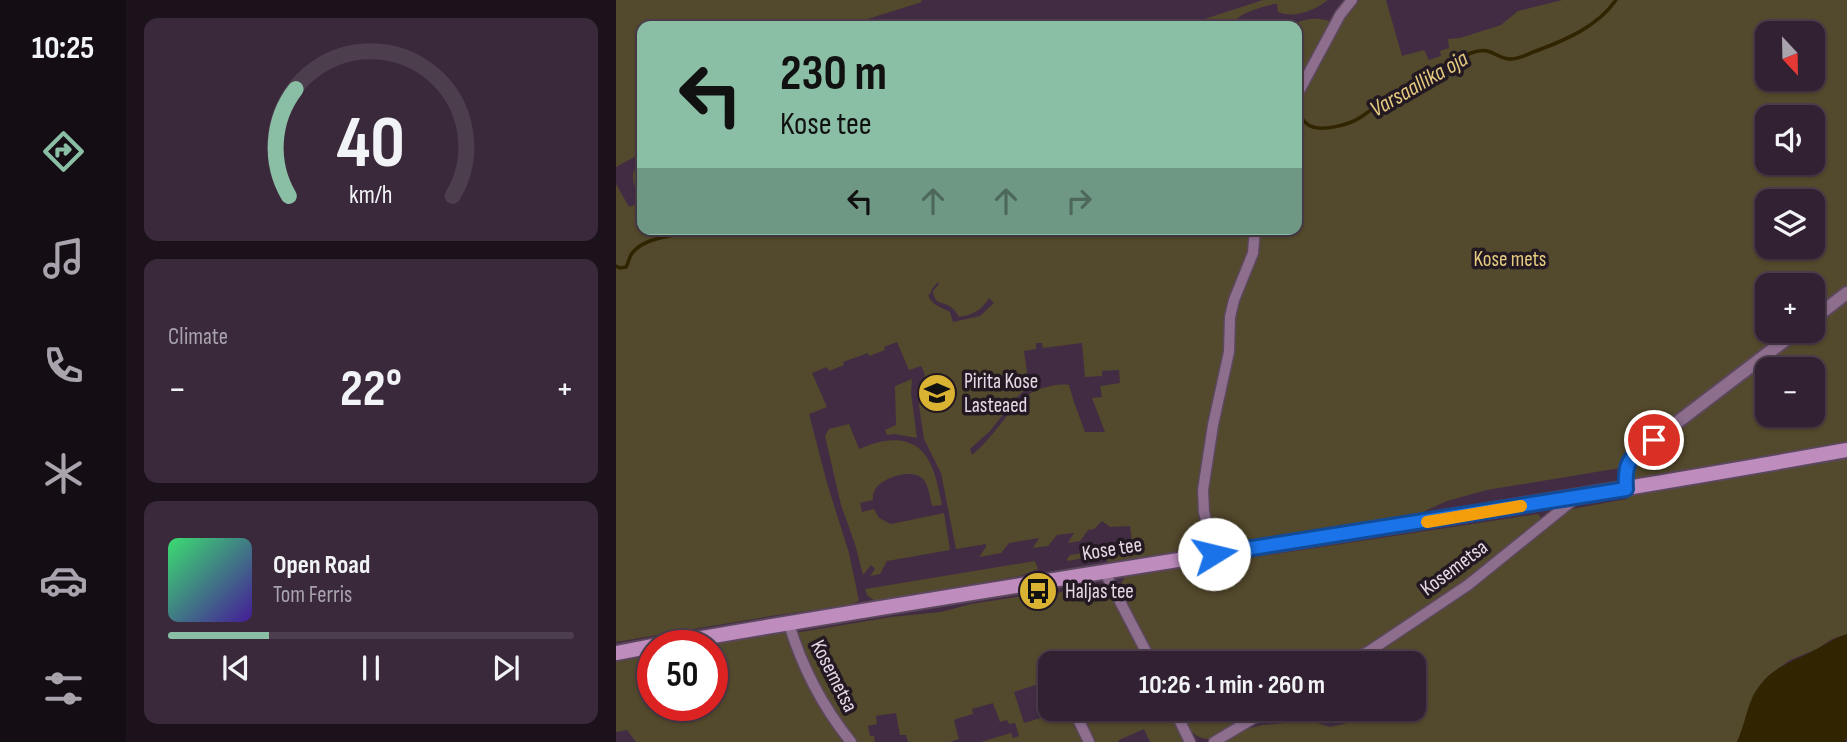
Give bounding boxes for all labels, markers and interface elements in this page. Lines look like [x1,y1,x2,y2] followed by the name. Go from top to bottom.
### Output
[1755,21,1825,91] north arrow
[1755,21,1825,427] map controls
[32,29,94,68] text: 10:25
[1365,44,1474,123] water label: Varsaallika oja
[780,45,887,104] text: 230 m
[665,49,756,140] icon: left
[337,100,405,188] text: 40
[780,105,872,144] text: Kose tee
[1755,105,1825,175] button: sound
[39,127,88,176] icon: directions
[349,179,393,210] text: km/h
[841,182,879,220] icon: left
[914,182,952,220] icon: ahead
[987,182,1025,220] icon: ahead
[1060,182,1098,220] icon: right
[1755,189,1825,259] button: layers
[39,234,88,283] icon: music
[1474,247,1546,272] park label: Kose mets
[1755,273,1825,343] button: +
[168,323,228,351] text: Climate
[39,341,88,390] icon: phone
[1755,357,1825,427] button: −
[340,358,402,421] text: 22°
[168,367,187,412] text: −
[555,367,574,412] text: +
[964,369,1038,418] place label: Pirita Kose Lasteaed
[916,372,958,414] school or university icon: Pirita Kose Lasteaed
[1624,410,1684,470] pin
[1635,421,1673,459] icon: arrive
[39,449,88,498] icon: climate
[1177,517,1251,591] position arrow
[1080,532,1144,566] street label: Kose tee
[1416,535,1492,601] street label: Kosemetsa
[273,550,370,581] text: Open Road
[39,556,88,605] icon: car
[1017,570,1059,612] bus stop icon: Haljas tee
[1065,579,1134,604] place label: Haljas tee
[273,581,352,609] text: Tom Ferris
[637,630,728,721] speed limit sign: 50
[805,636,863,716] street label: Kosemetsa
[217,649,255,687] icon: previous
[352,649,390,687] icon: pause
[487,649,525,687] icon: next
[39,664,88,713] icon: filters
[1139,670,1325,701] text: 10:26 · 1 min · 260 m

